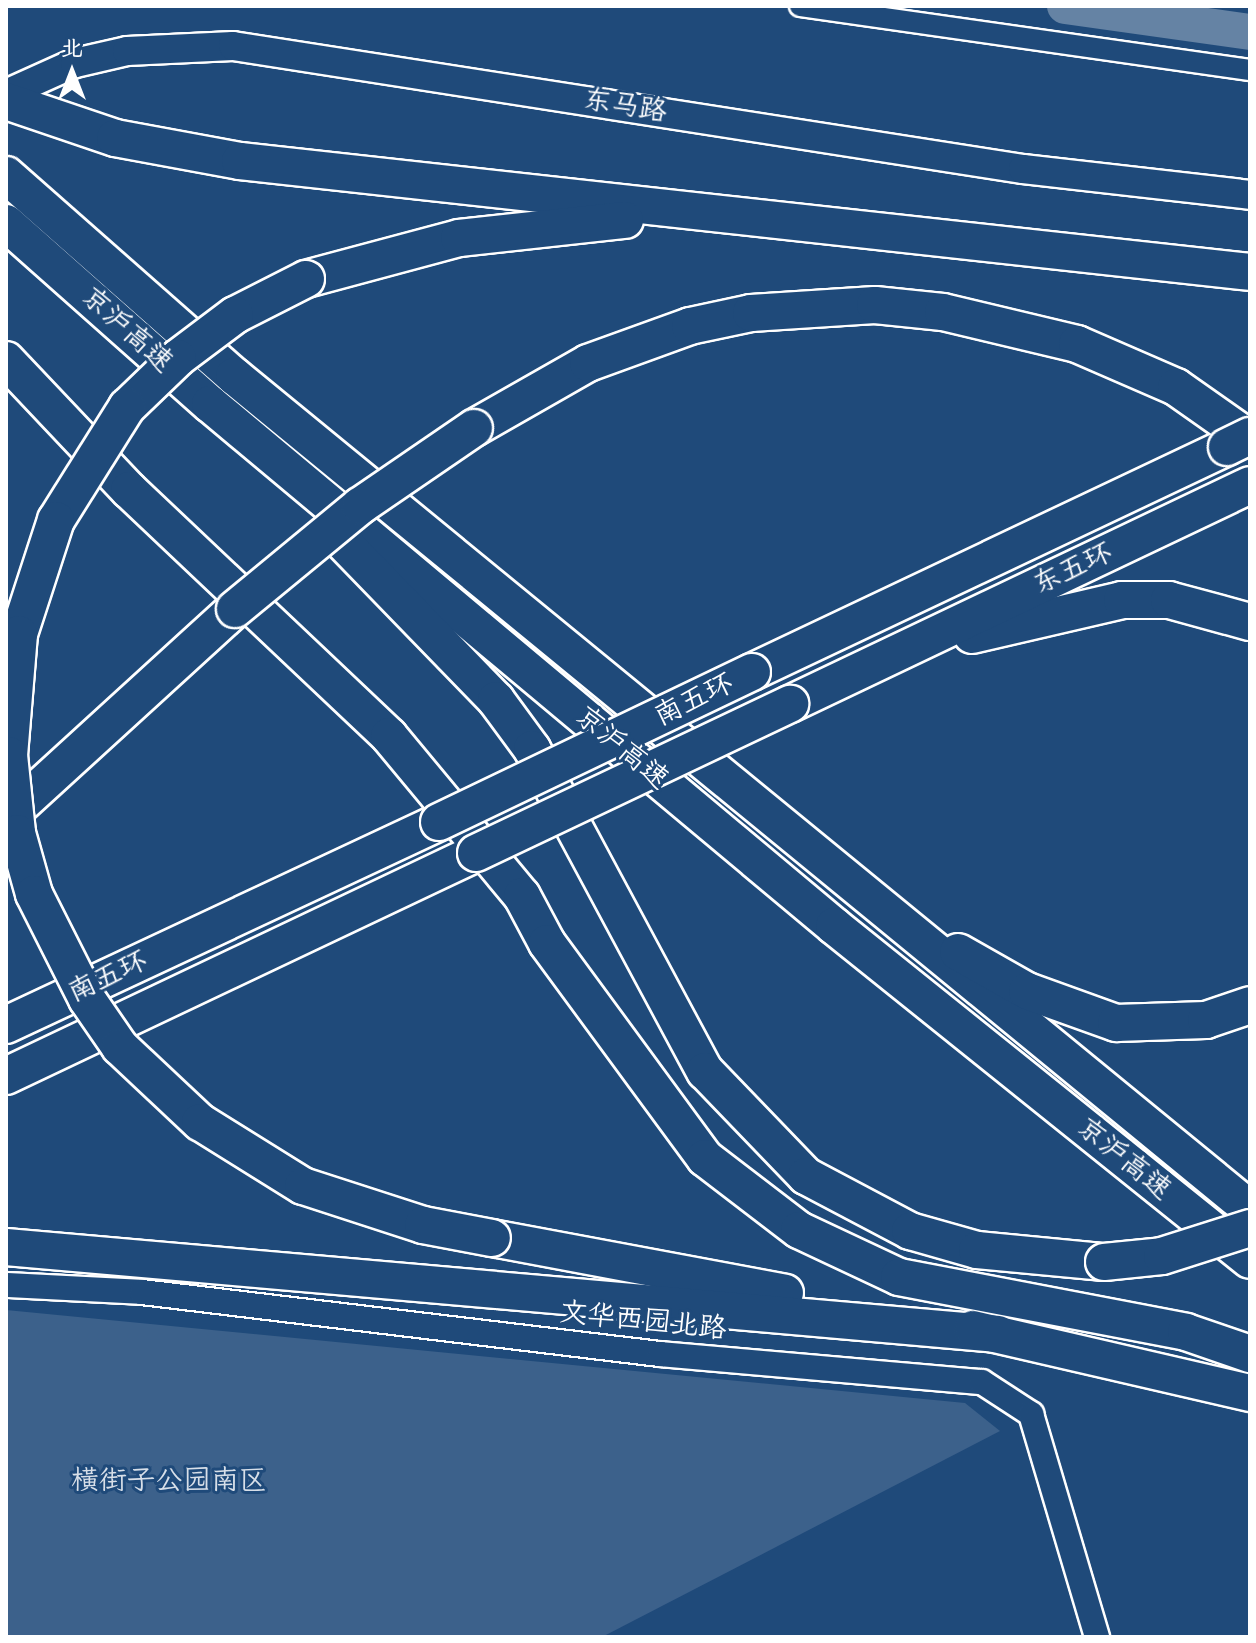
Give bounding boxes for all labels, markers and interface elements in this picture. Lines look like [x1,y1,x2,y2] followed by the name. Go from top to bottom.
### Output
[32,32,112,112] north arrow
[61,34,83,62] text: 北
[581,83,669,129] street label: 东马路
[74,280,180,380] street label: 京沪高速
[1028,536,1118,602] street label: 东五环
[649,666,739,734] street label: 南五环
[568,699,676,797] street label: 京沪高速
[63,944,153,1010] street label: 南五环
[1070,1111,1178,1207] street label: 京沪高速
[558,1296,728,1346] street label: 文华西园北路
[71,1464,267,1498] park label: 横街子公园南区

